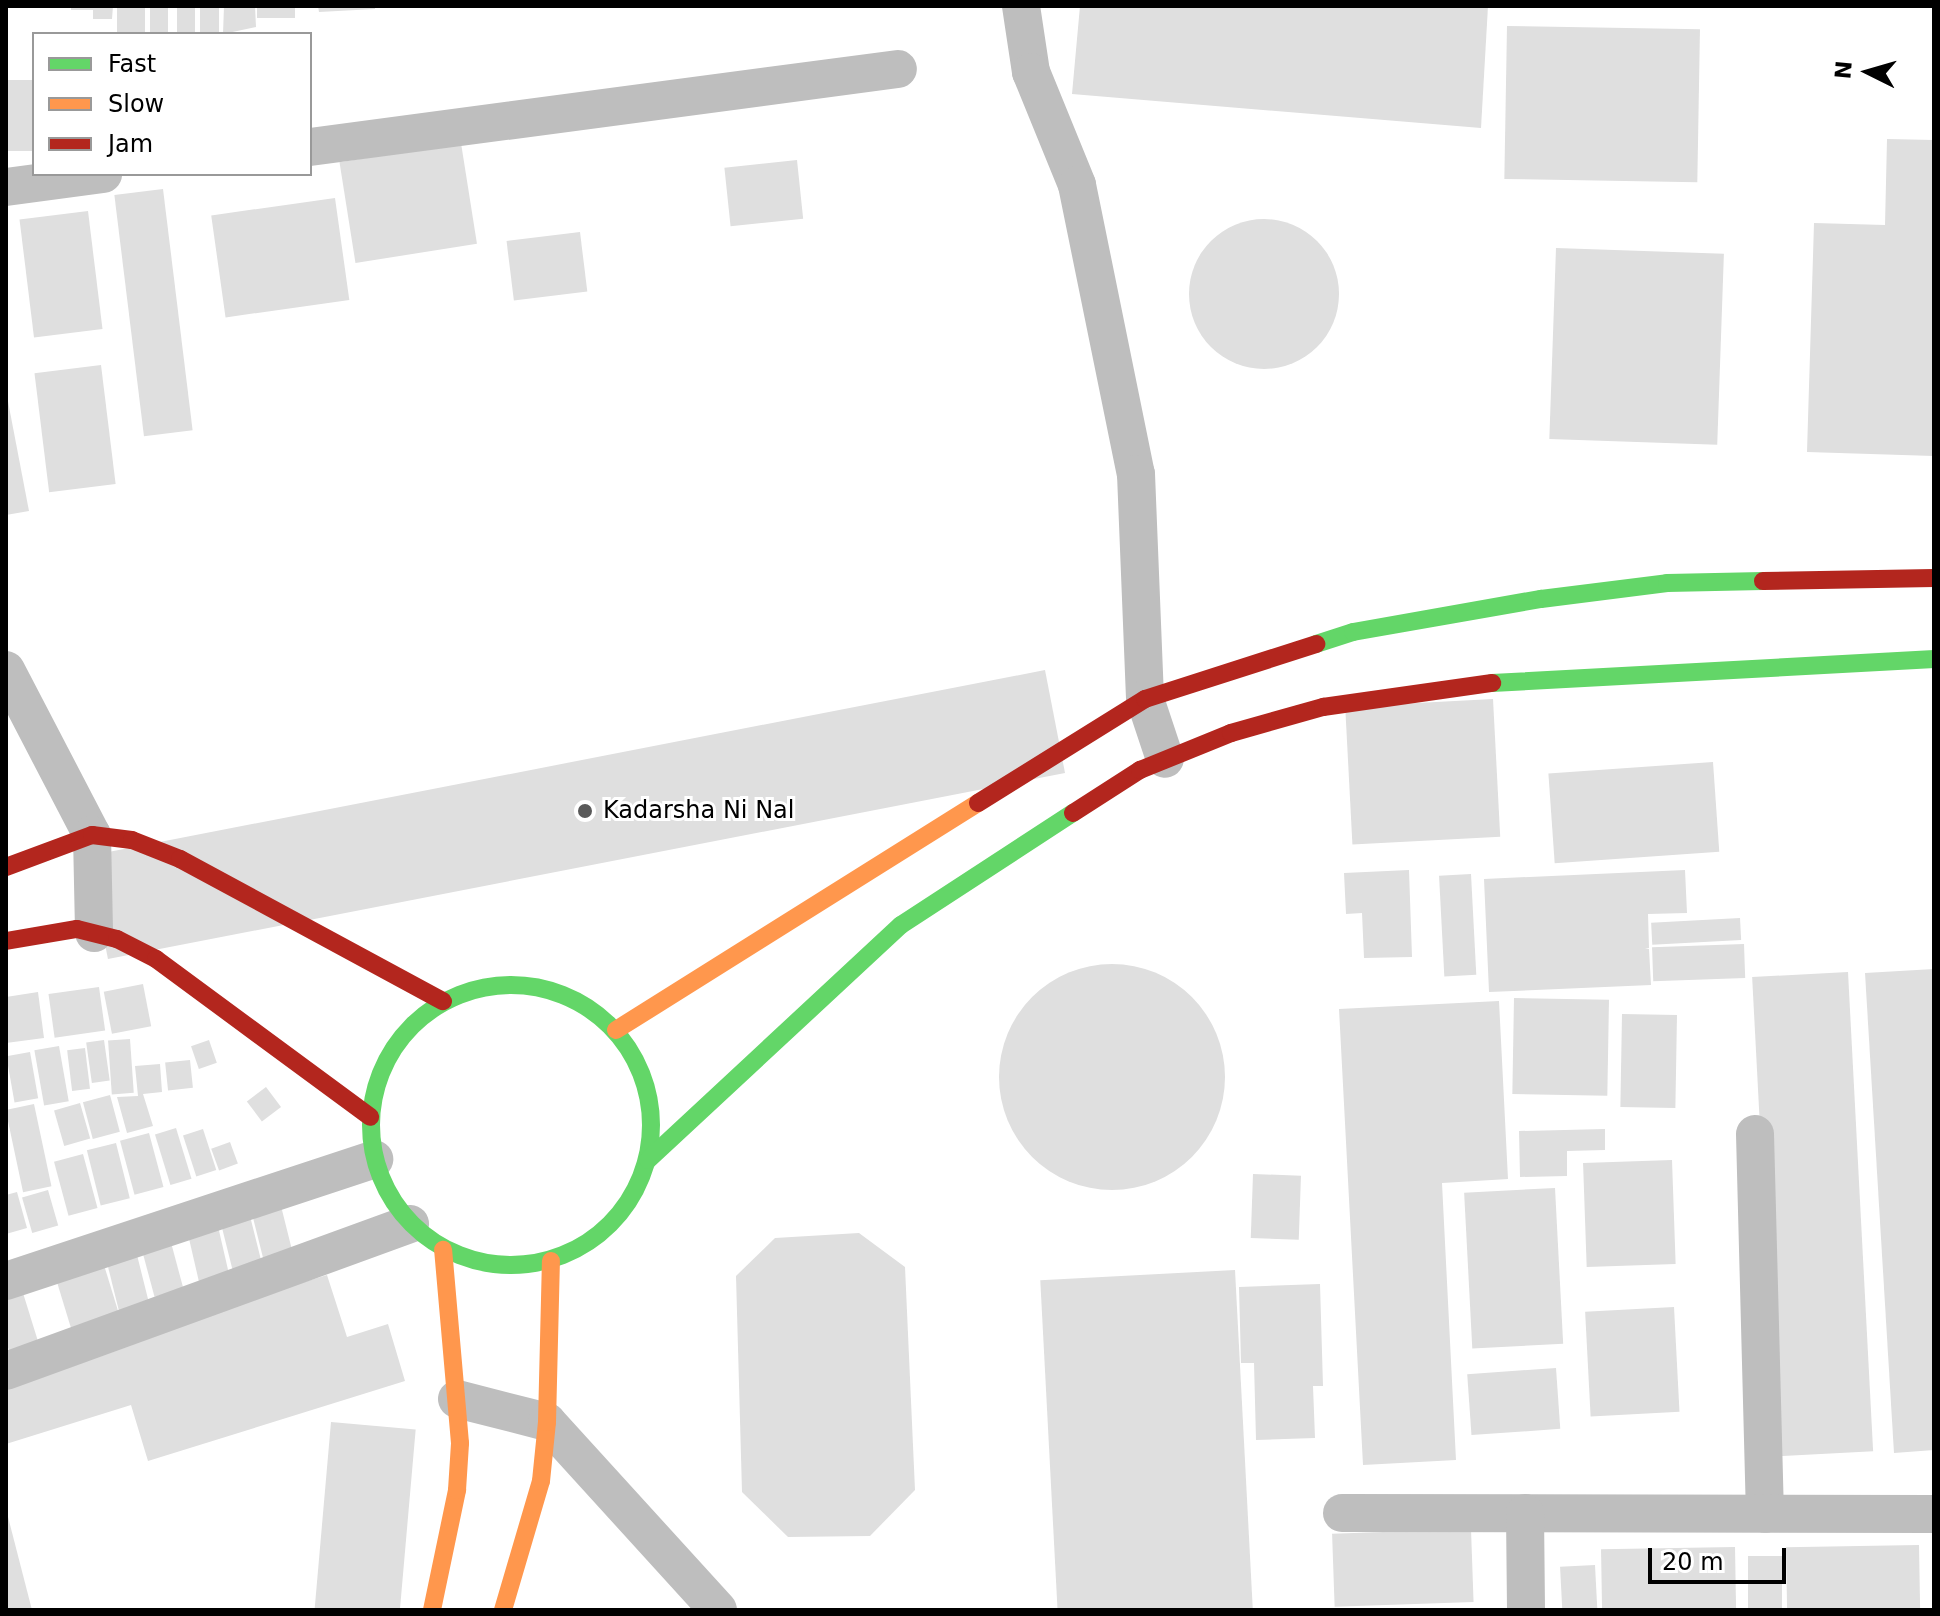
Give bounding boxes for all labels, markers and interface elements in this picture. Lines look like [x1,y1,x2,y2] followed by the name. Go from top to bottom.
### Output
[32,32,312,176] legend
[1828,32,1908,112] north arrow
[108,50,156,78] text: Fast
[1830,60,1857,80] text: N
[108,90,164,118] text: Slow
[108,130,153,158] text: Jam
[603,797,794,825] place label: Kadarsha Ni Nal
[574,800,596,822] marker: Kadarsha Ni Nal
[1652,1532,1790,1582] scale bar
[1662,1548,1724,1576] text: 20 m

